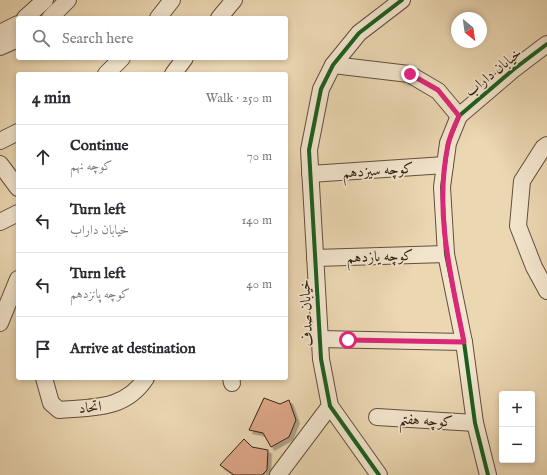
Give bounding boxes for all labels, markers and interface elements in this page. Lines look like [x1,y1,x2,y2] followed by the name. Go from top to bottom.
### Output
[451,12,487,48] north arrow
[16,16,288,60] search box
[30,27,52,49] icon: search
[62,29,133,48] text: Search here
[461,44,526,101] street label: خیابان داراب
[401,65,419,83] route end
[32,88,71,109] text: 4 min
[206,90,272,107] text: Walk · 250 m
[70,136,128,155] text: Continue
[32,146,54,168] icon: ahead
[247,148,272,165] text: 70 m
[70,158,112,175] text: کوچه نهم
[342,159,415,186] street label: کوچه سیزدهم
[70,200,126,219] text: Turn left
[32,210,54,232] icon: left
[242,212,272,229] text: 140 m
[70,222,129,239] text: خیابان داراب
[346,246,414,271] street label: کوچه یازدهم
[70,264,126,283] text: Turn left
[32,274,54,296] icon: left
[246,276,272,293] text: 40 m
[295,279,318,347] street label: خیابان صدف
[70,286,130,303] text: کوچه پانزدهم
[339,331,357,349] route start
[32,338,54,360] icon: arrive
[70,339,196,358] text: Arrive at destination
[499,391,535,463] map controls
[499,391,535,427] button: +
[78,397,102,418] street label: اتحاد
[398,410,453,436] street label: کوچه هفتم
[499,427,535,463] button: −

